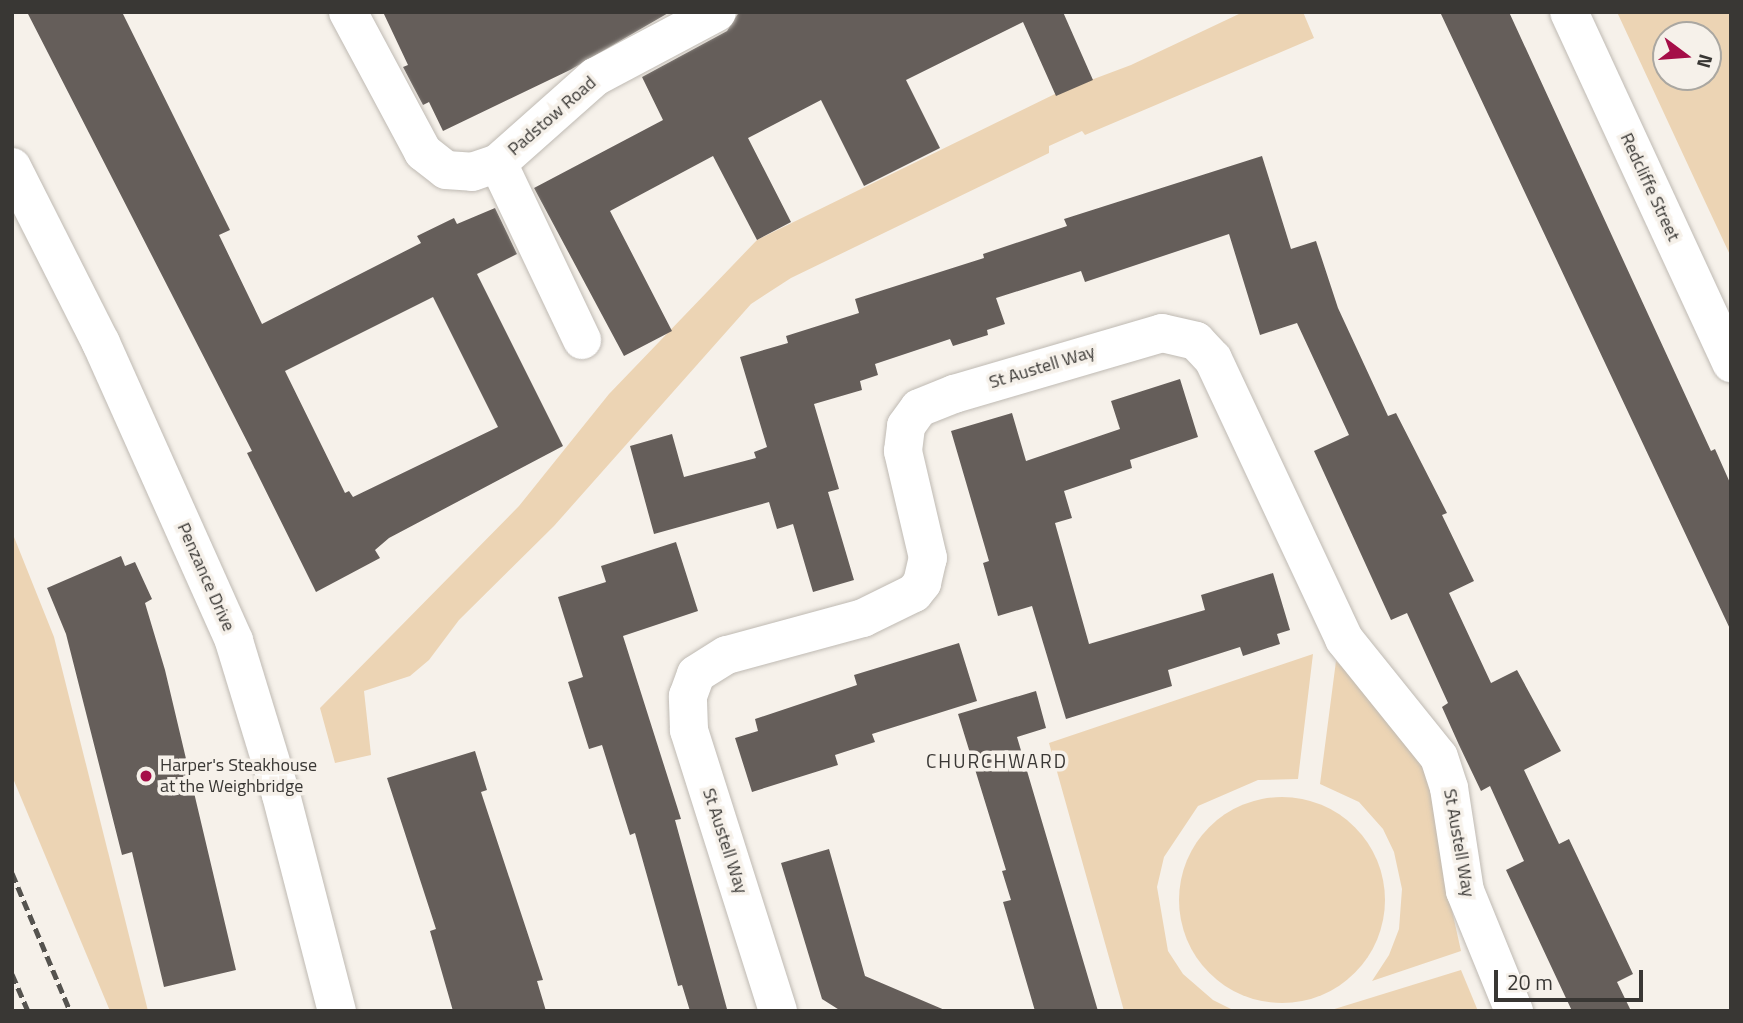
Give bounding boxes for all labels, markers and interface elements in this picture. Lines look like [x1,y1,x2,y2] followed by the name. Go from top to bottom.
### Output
[1652,21,1722,91] north arrow
[1690,51,1722,72] text: N
[503,72,601,160] street label: Padstow Road
[1616,130,1684,244] street label: Redcliffe Street
[986,341,1098,393] street label: St Austell Way
[172,519,240,635] street label: Penzance Drive
[927,750,1067,772] district label: CHURCHWARD
[160,755,317,798] place label: Harper's Steakhouse at the Weighbridge
[138,768,154,784] marker: Harper's Steakhouse at the Weighbridge
[698,786,752,896] street label: St Austell Way
[1439,787,1479,899] street label: St Austell Way
[1498,956,1647,1000] scale bar
[1507,966,1553,998] text: 20 m

